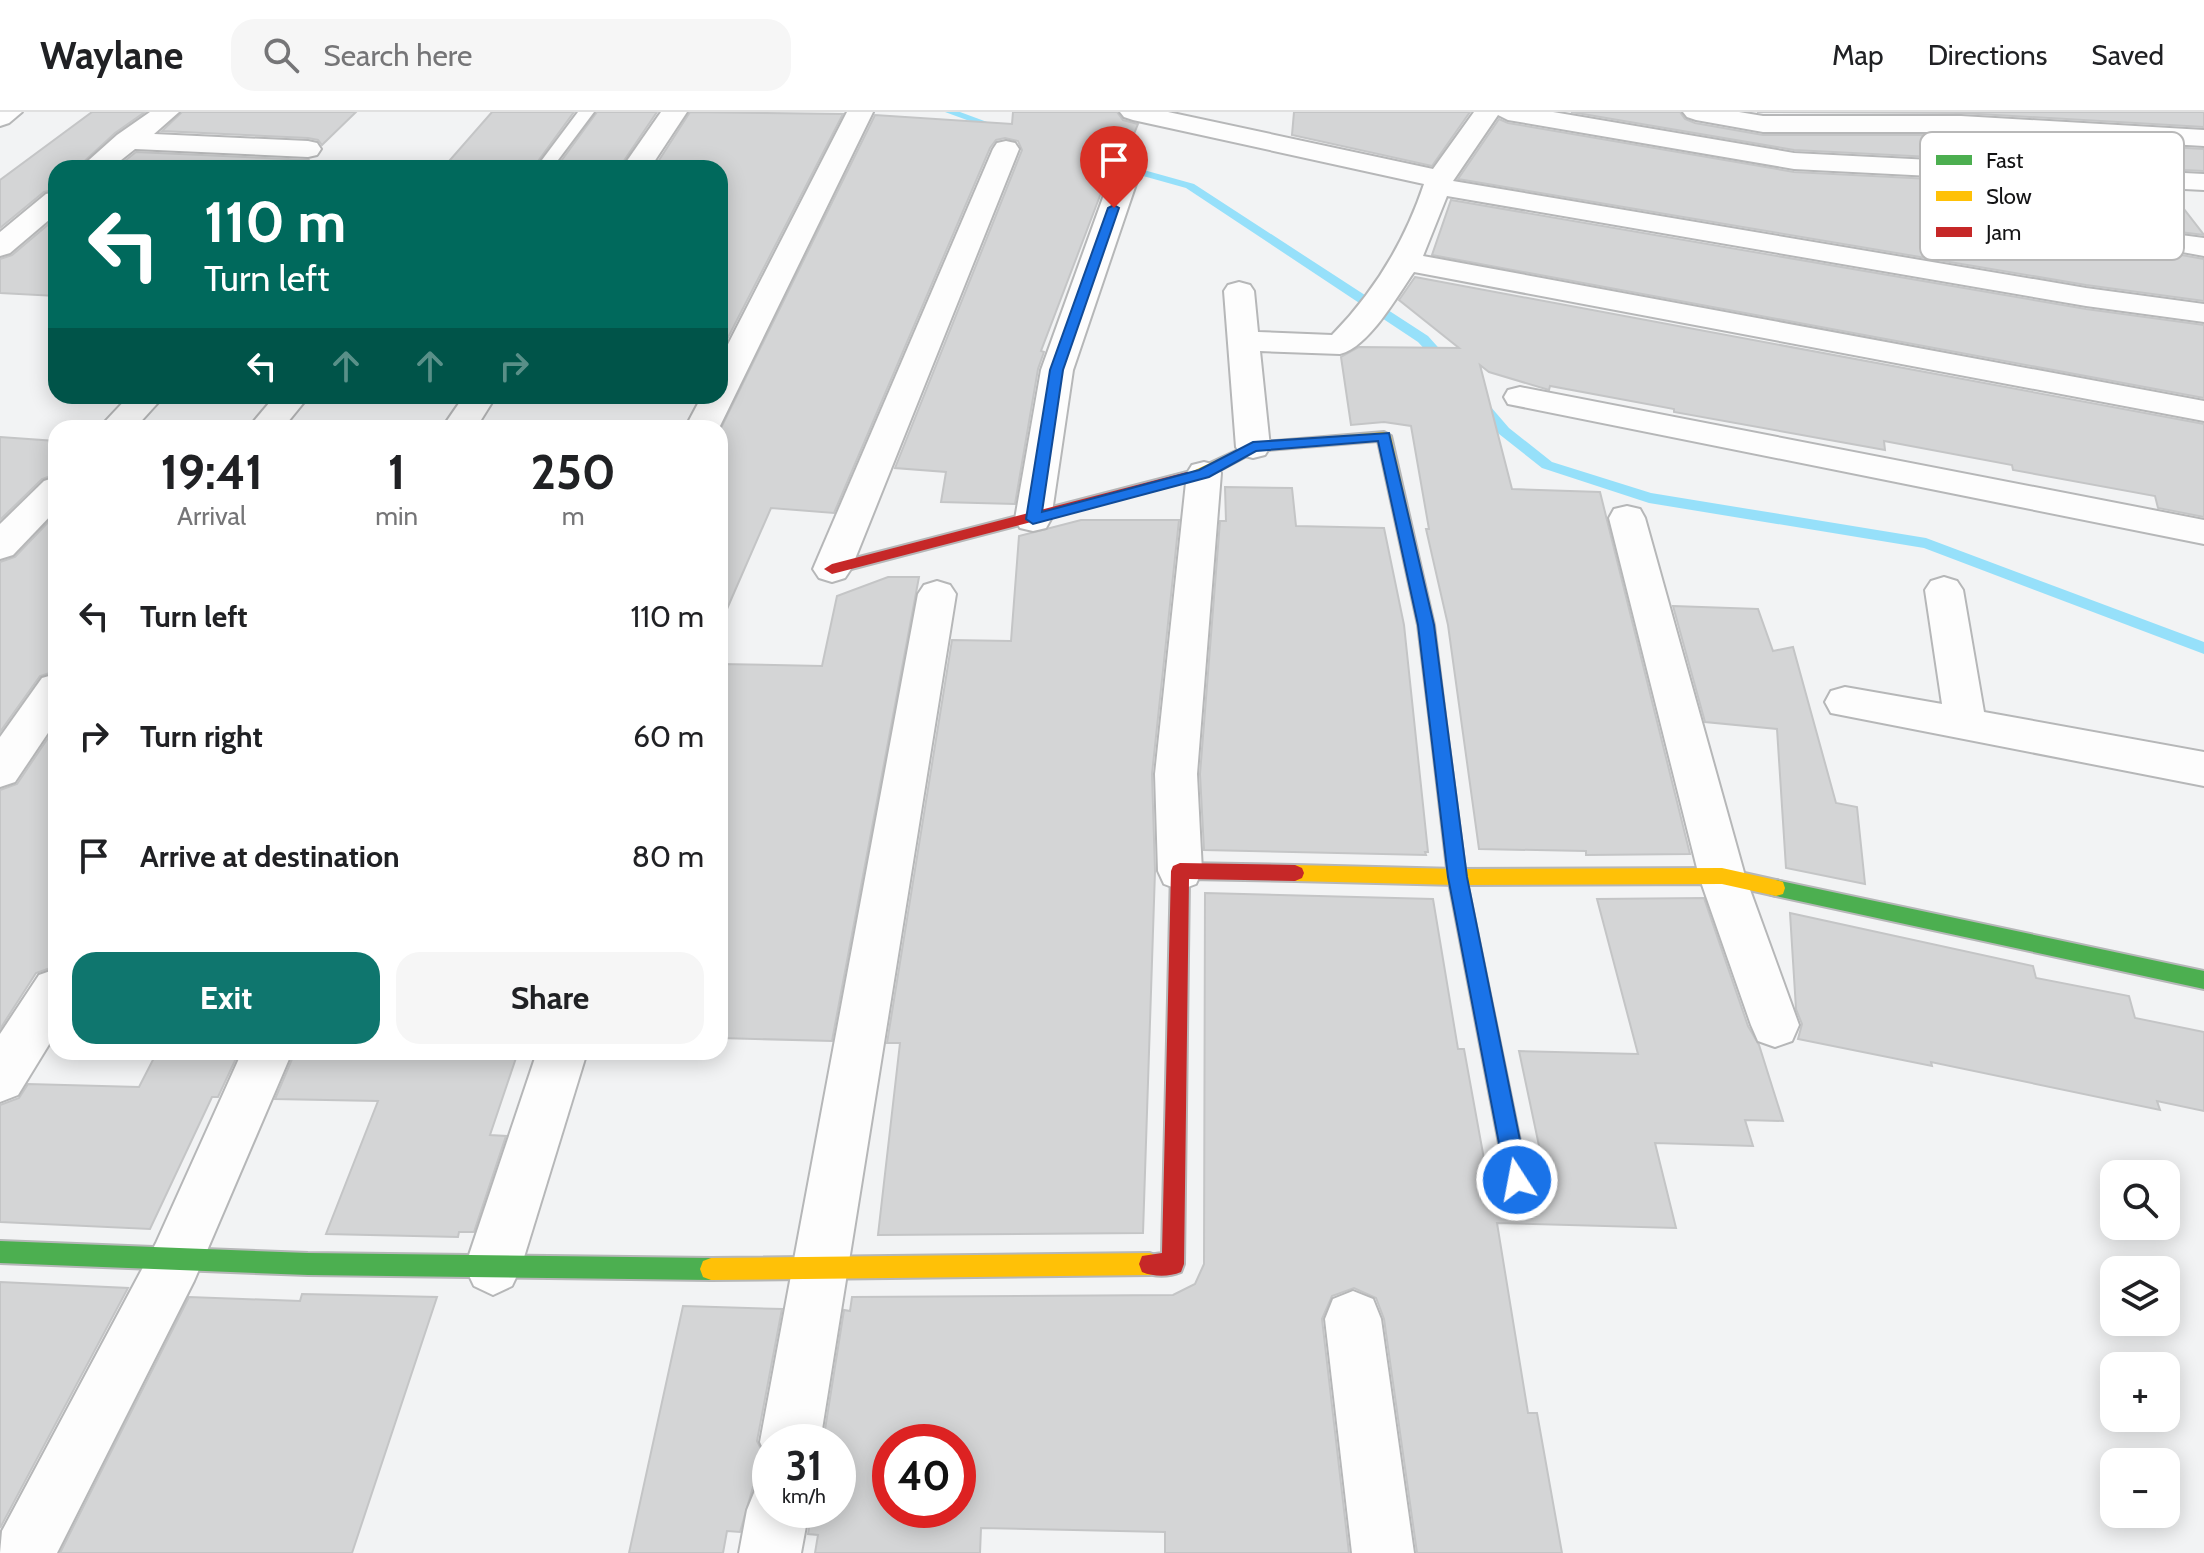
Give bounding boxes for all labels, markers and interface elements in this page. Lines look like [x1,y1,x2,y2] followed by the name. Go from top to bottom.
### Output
[231,19,791,91] search box
[40,32,183,79] text: Waylane
[259,33,303,77] icon: search
[323,37,472,74] text: Search here
[1832,38,1884,72] text: Map
[1928,38,2047,72] text: Directions
[2091,38,2164,72] text: Saved
[1080,126,1148,208] pin
[1920,132,2184,260] legend
[1092,138,1136,182] icon: arrive
[1986,147,2024,174] text: Fast
[1986,183,2032,210] text: Slow
[204,188,346,256] text: 110 m
[72,192,176,296] icon: left
[1985,219,2021,246] text: Jam
[204,256,329,300] text: Turn left
[240,344,284,388] icon: left
[324,344,368,388] icon: ahead
[408,344,452,388] icon: ahead
[492,344,536,388] icon: right
[160,443,263,501] text: 19:41
[388,443,406,501] text: 1
[531,443,616,501] text: 250
[177,500,246,532] text: Arrival
[375,500,418,532] text: min
[562,500,584,532] text: m
[72,594,116,638] icon: left
[140,598,248,635] text: Turn left
[630,598,704,635] text: 110 m
[72,714,116,758] icon: right
[140,718,263,755] text: Turn right
[633,718,704,755] text: 60 m
[72,834,116,878] icon: arrive
[140,838,400,875] text: Arrive at destination
[632,838,704,875] text: 80 m
[72,952,380,1044] button: Exit
[396,952,704,1044] button: Share
[1475,1138,1559,1222] position arrow
[2100,1160,2180,1528] map controls
[2100,1160,2180,1240] button: search
[2100,1256,2180,1336] button: layers
[2100,1352,2180,1432] button: +
[872,1424,976,1528] speed limit sign: 40
[786,1441,822,1490] text: 31
[2100,1448,2180,1528] button: −
[782,1484,826,1508] text: km/h

